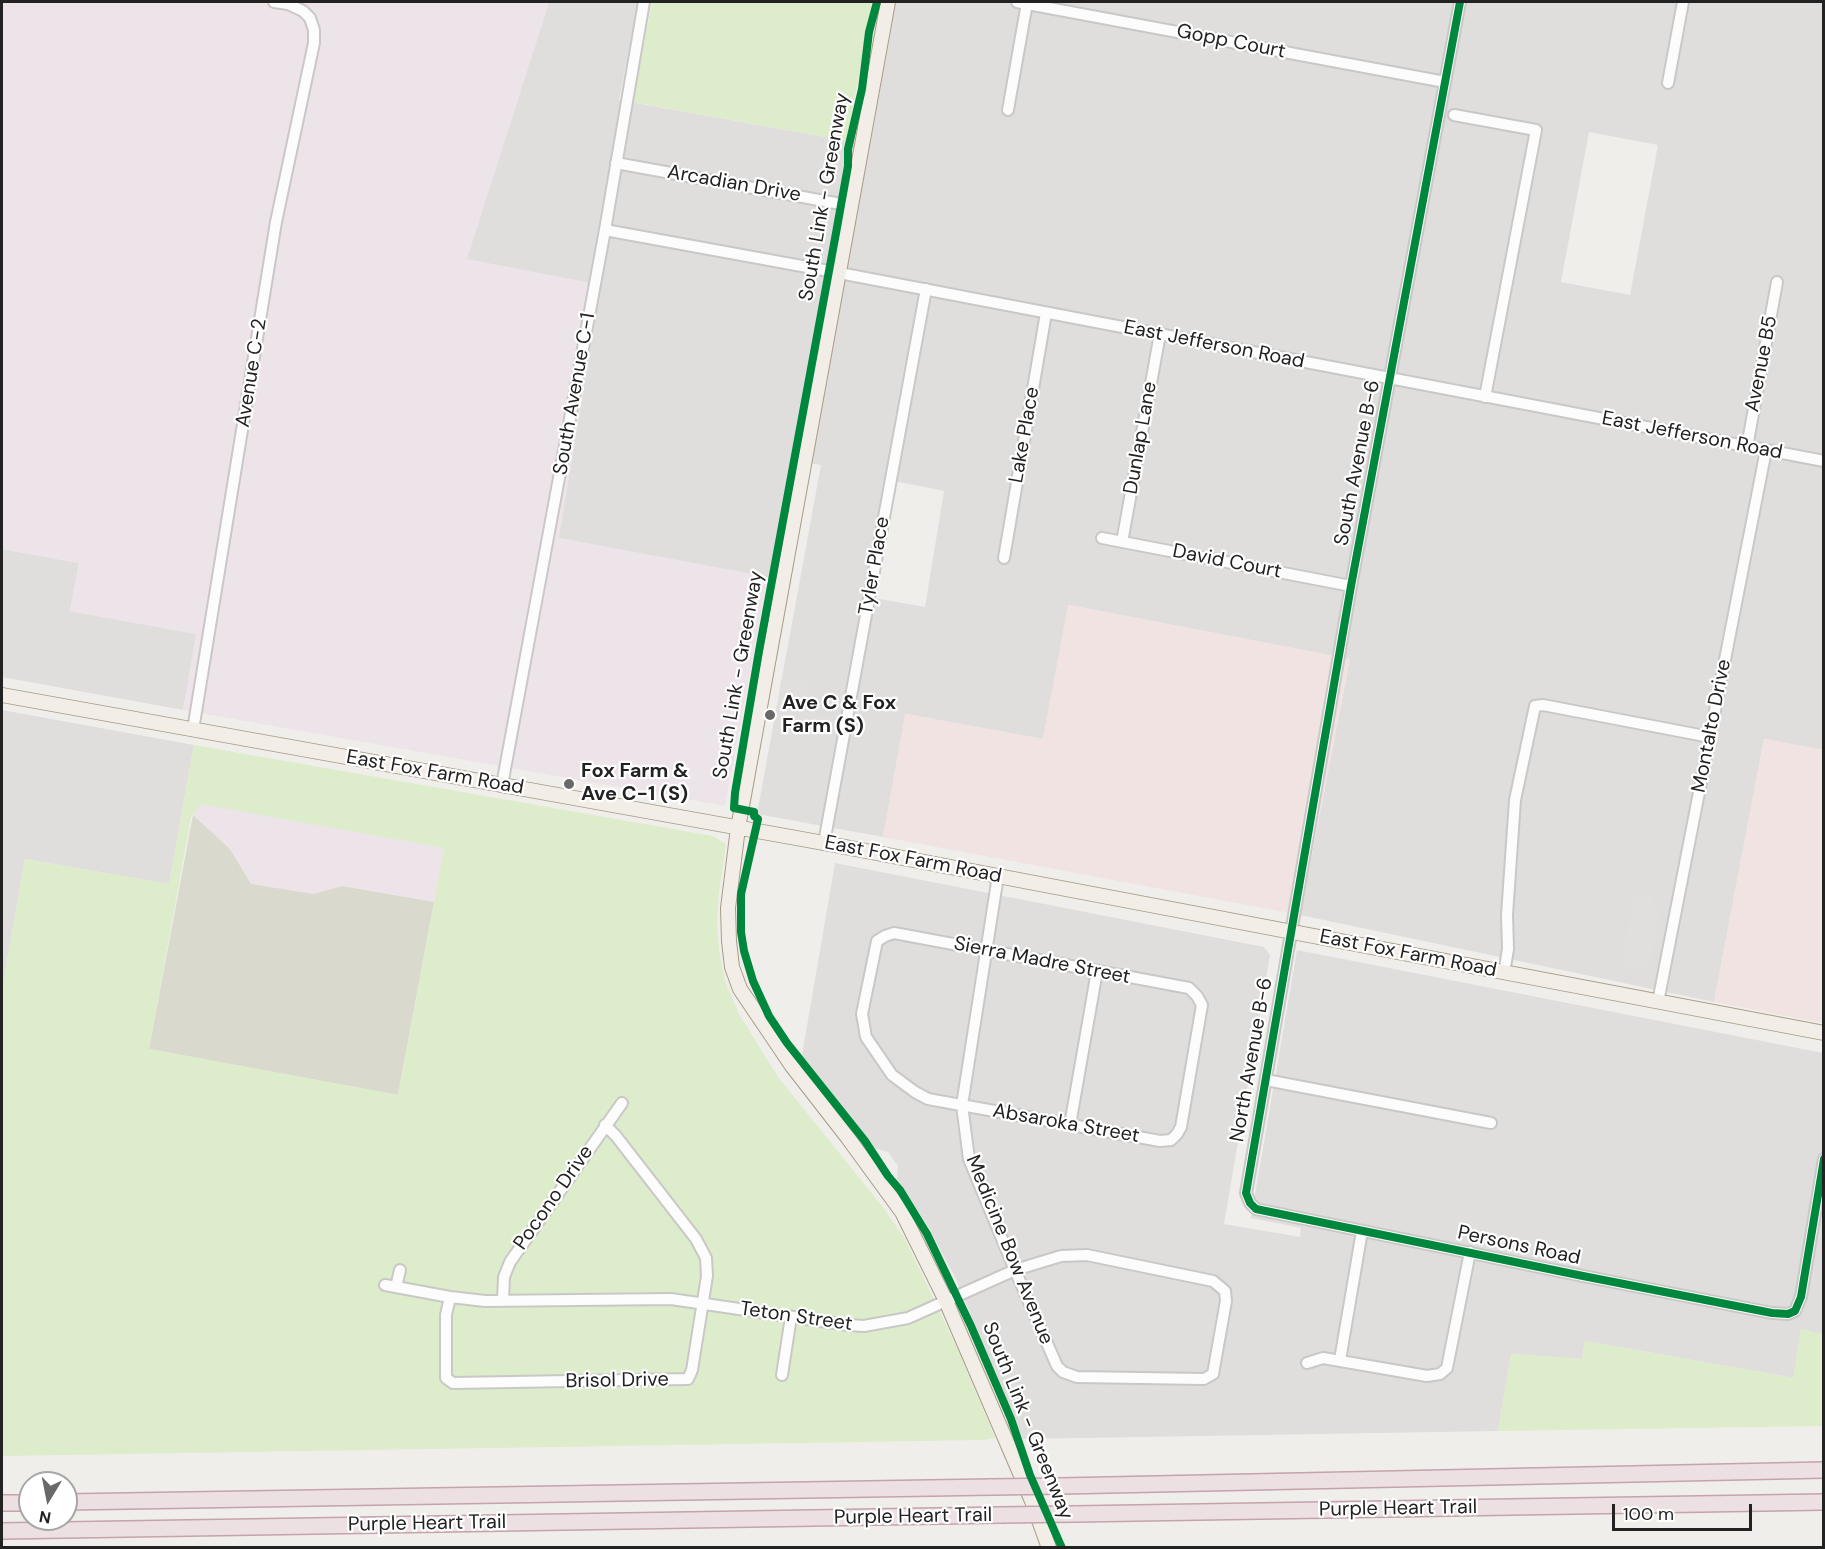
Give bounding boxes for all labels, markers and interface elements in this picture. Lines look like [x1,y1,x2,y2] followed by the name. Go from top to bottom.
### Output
[1175,20,1287,64] street label: Gopp Court
[795,91,855,303] street label: South Link - Greenway
[665,160,803,208] street label: Arcadian Drive
[549,311,601,477] street label: South Avenue C-1
[1741,314,1783,414] street label: Avenue B5
[1122,316,1306,374] street label: East Jefferson Road
[232,317,272,429] street label: Avenue C-2
[1330,378,1386,548] street label: South Avenue B-6
[1119,380,1163,496] street label: Dunlap Lane
[1005,385,1045,485] street label: Lake Place
[1600,407,1784,465] street label: East Jefferson Road
[855,515,895,617] street label: Tyler Place
[1171,540,1283,584] street label: David Court
[709,569,769,781] street label: South Link - Greenway
[1687,657,1737,795] street label: Montalto Drive
[782,692,896,739] place label: Ave C & Fox Farm (S)
[763,708,777,722] marker: Ave C & Fox Farm (S)
[344,746,526,800] street label: East Fox Farm Road
[581,760,689,807] place label: Fox Farm & Ave C-1 (S)
[562,777,576,791] marker: Fox Farm & Ave C-1 (S)
[822,831,1004,889] street label: East Fox Farm Road
[1317,925,1499,983] street label: East Fox Farm Road
[952,932,1132,990] street label: Sierra Madre Street
[1226,976,1278,1144] street label: North Avenue B-6
[991,1099,1141,1149] street label: Absaroka Street
[509,1141,599,1255] street label: Pocono Drive
[960,1152,1058,1348] street label: Medicine Bow Avenue
[1455,1221,1583,1271] street label: Persons Road
[738,1297,854,1337] street label: Teton Street
[976,1319,1078,1523] street label: South Link - Greenway
[565,1368,669,1394] street label: Brisol Drive
[18,1471,78,1531] north arrow
[1615,1492,1754,1530] scale bar
[1319,1496,1477,1522] street label: Purple Heart Trail
[1623,1502,1674,1526] text: 100 m
[834,1504,992,1530] street label: Purple Heart Trail
[38,1506,53,1529] text: N
[348,1511,506,1537] street label: Purple Heart Trail

